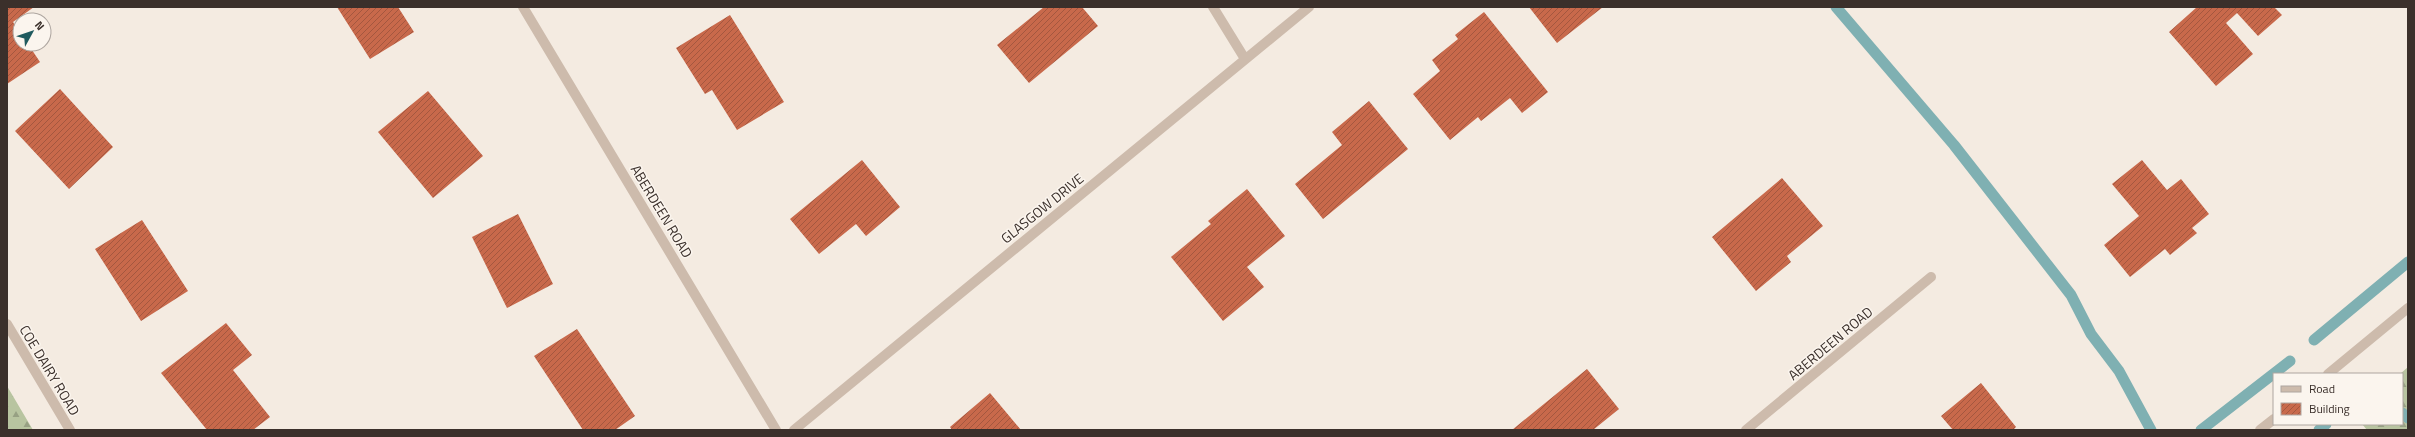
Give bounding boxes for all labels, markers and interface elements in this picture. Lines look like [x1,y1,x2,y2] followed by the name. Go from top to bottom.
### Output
[12,12,52,52] north arrow
[31,18,48,34] text: N
[626,160,698,262] street label: ABERDEEN ROAD
[996,168,1088,248] street label: GLASGOW DRIVE
[1783,301,1877,385] street label: ABERDEEN ROAD
[15,321,85,419] street label: COE DAIRY ROAD
[2273,373,2403,425] legend
[2309,379,2335,398] text: Road
[2309,399,2350,418] text: Building

